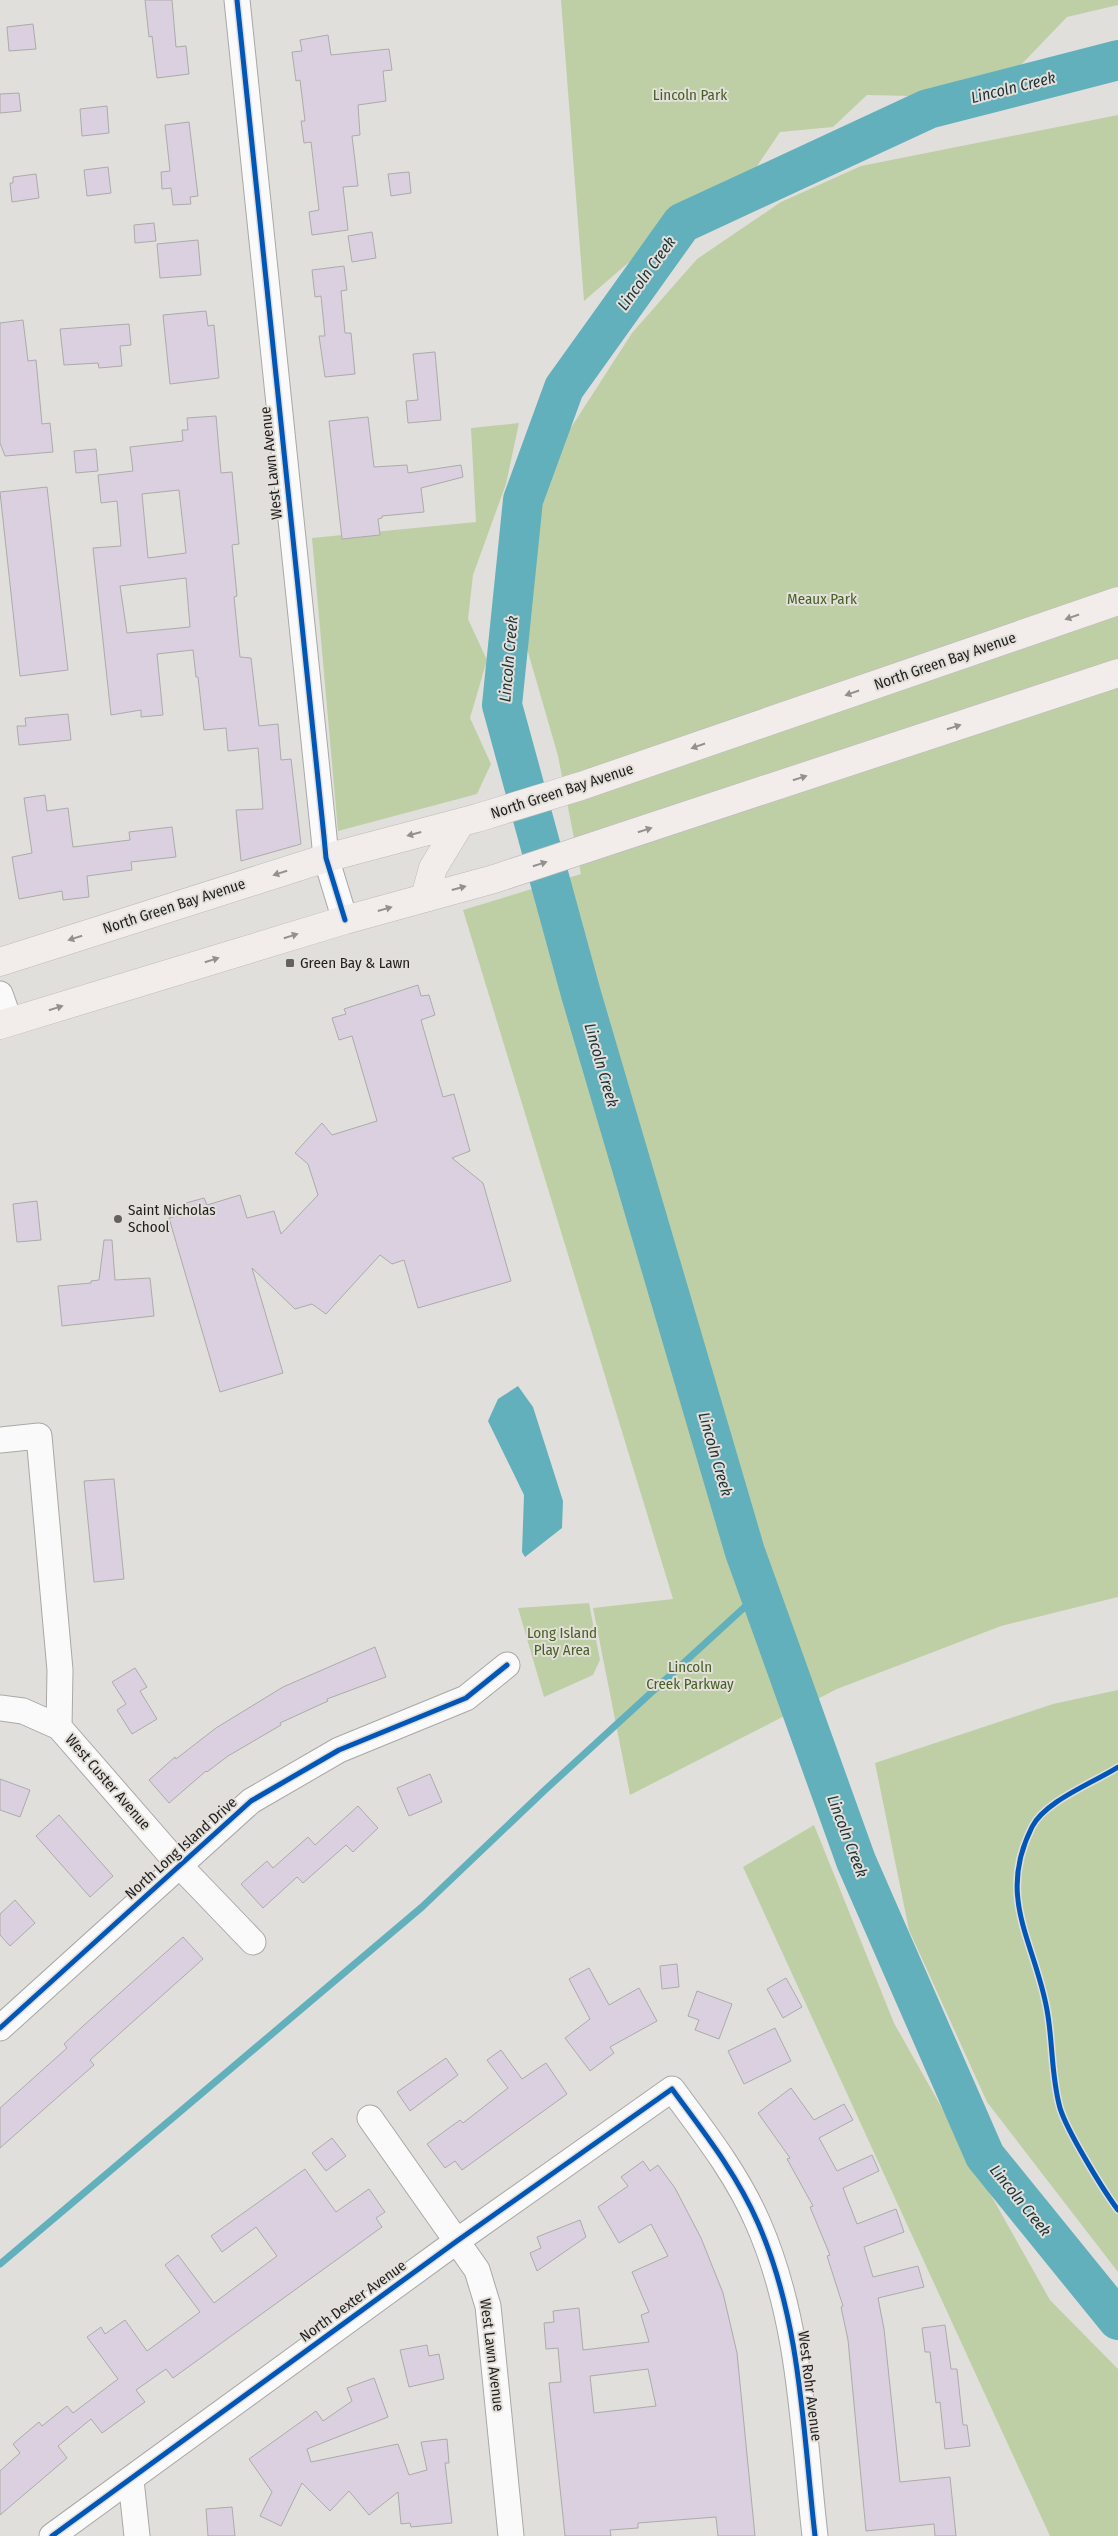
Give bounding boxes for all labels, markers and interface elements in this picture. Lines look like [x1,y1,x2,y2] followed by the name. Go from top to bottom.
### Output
[969,68,1057,107] water label: Lincoln Creek
[653,86,727,104] park label: Lincoln Park
[613,233,680,314] water label: Lincoln Creek
[256,406,286,520] street label: West Lawn Avenue
[787,590,857,608] park label: Meaux Park
[1064,613,1079,621] one-way arrow
[495,615,522,703] water label: Lincoln Creek
[872,628,1018,694] street label: North Green Bay Avenue
[844,689,859,697] one-way arrow
[947,723,962,731] one-way arrow
[691,743,706,750] one-way arrow
[488,759,636,823] street label: North Green Bay Avenue
[792,774,807,782] one-way arrow
[638,825,653,833] one-way arrow
[406,831,421,839] one-way arrow
[533,860,548,867] one-way arrow
[272,869,287,877] one-way arrow
[100,874,248,938] street label: North Green Bay Avenue
[452,884,467,892] one-way arrow
[378,904,393,912] one-way arrow
[283,932,298,940] one-way arrow
[67,934,82,942] one-way arrow
[300,954,410,972] place label: Green Bay & Lawn
[204,956,219,964] one-way arrow
[284,957,296,969] marker: Green Bay & Lawn
[49,1004,64,1011] one-way arrow
[580,1021,623,1109] water label: Lincoln Creek
[128,1201,216,1236] place label: Saint Nicholas School
[112,1213,124,1225] marker: Saint Nicholas School
[694,1410,737,1498] water label: Lincoln Creek
[527,1624,597,1659] park label: Long Island Play Area
[646,1658,734,1693] park label: Lincoln Creek Parkway
[62,1730,154,1834] street label: West Custer Avenue
[823,1792,872,1880] water label: Lincoln Creek
[121,1793,241,1903] street label: North Long Island Drive
[986,2161,1055,2240] water label: Lincoln Creek
[296,2256,410,2346] street label: North Dexter Avenue
[476,2298,508,2412] street label: West Lawn Avenue
[794,2330,826,2442] street label: West Rohr Avenue

